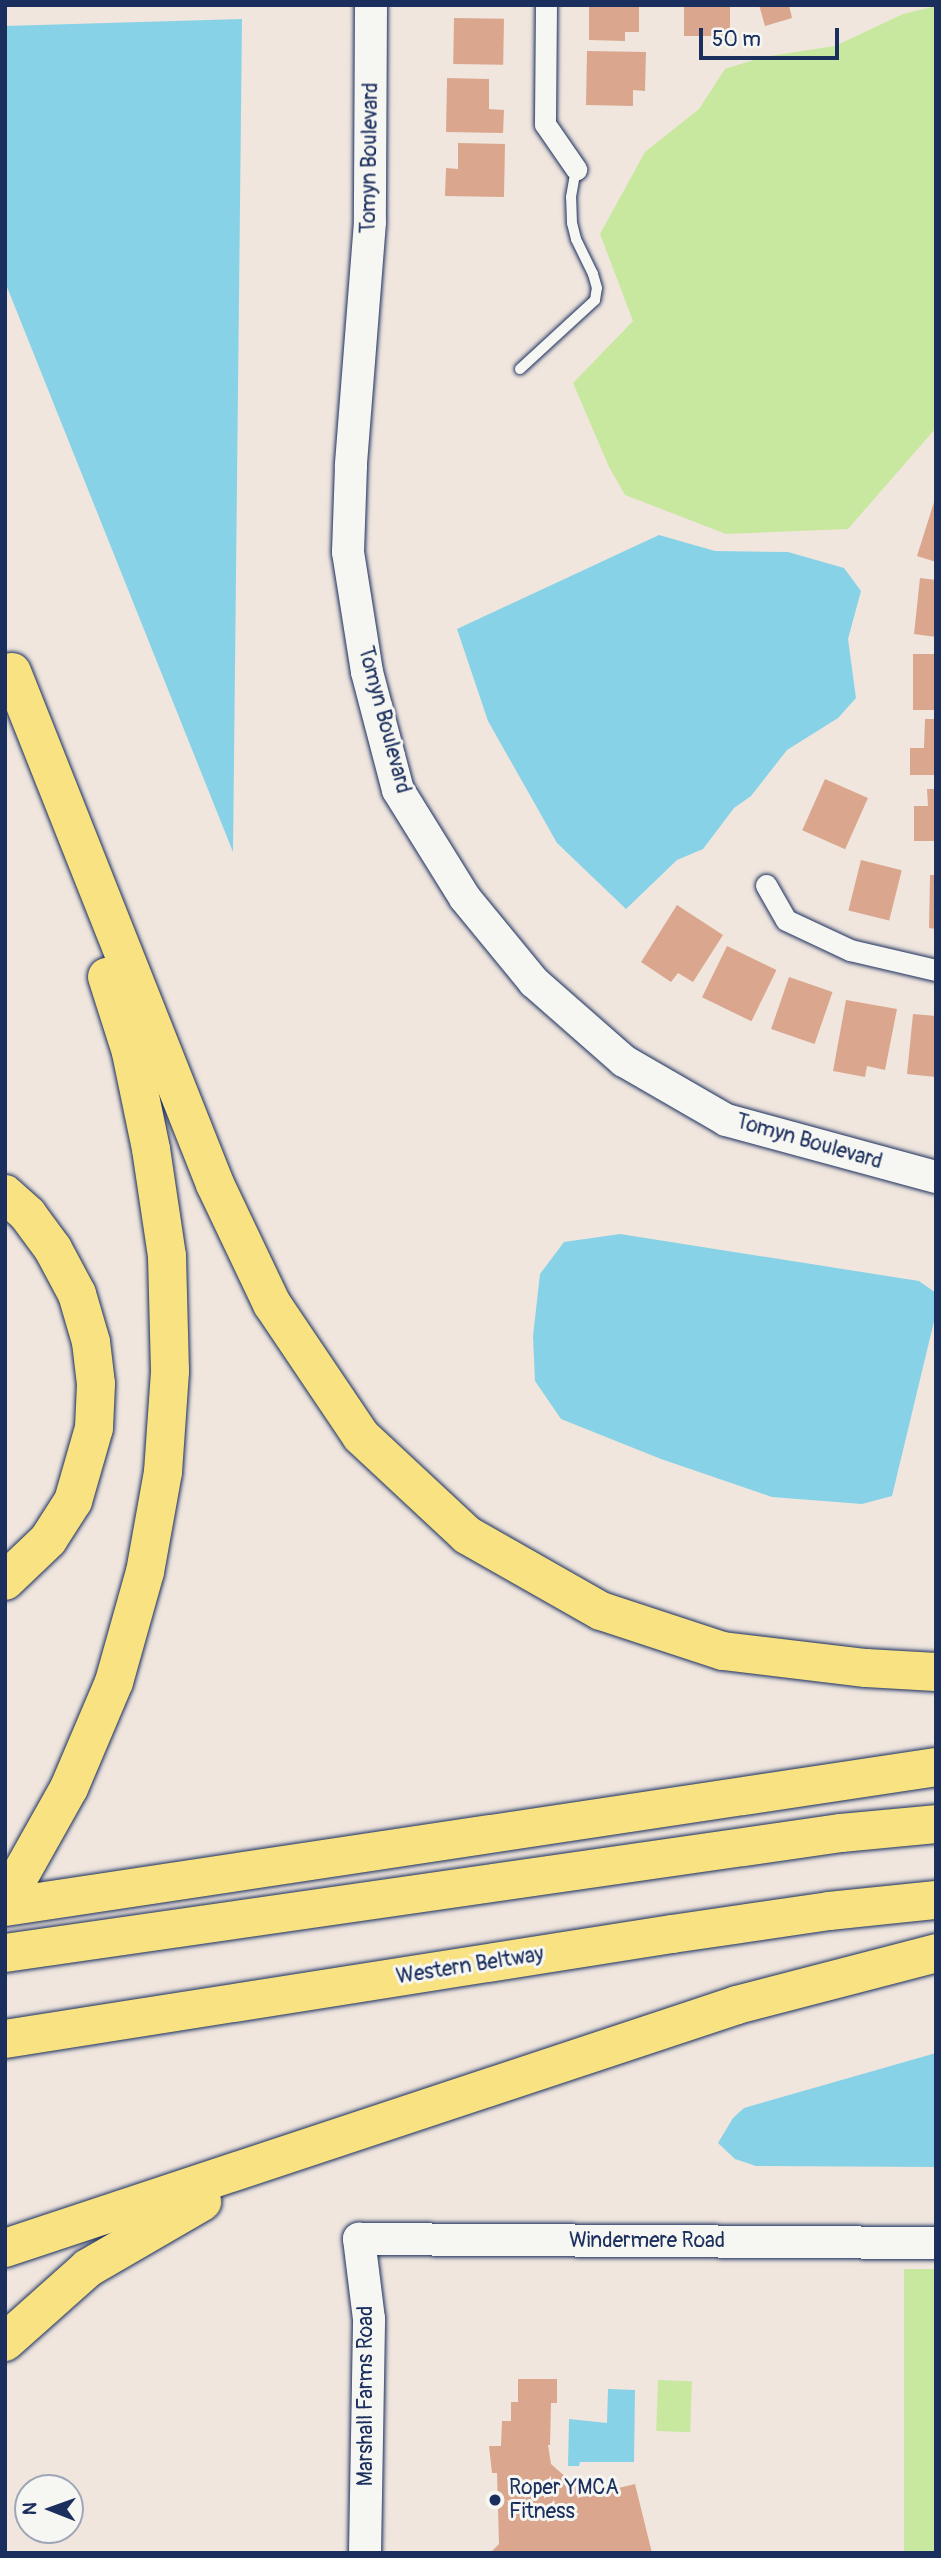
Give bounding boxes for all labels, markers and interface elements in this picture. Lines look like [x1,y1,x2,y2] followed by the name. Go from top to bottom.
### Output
[703,14,843,58] scale bar
[712,26,761,53] text: 50 m
[356,82,384,234] street label: Tomyn Boulevard
[352,644,416,796] street label: Tomyn Boulevard
[733,1109,885,1175] street label: Tomyn Boulevard
[394,1942,546,1990] street label: Western Beltway
[569,2228,725,2254] street label: Windermere Road
[353,2306,379,2486] street label: Marshall Farms Road
[14,2474,84,2544] north arrow
[509,2475,619,2525] place label: Roper YMCA Fitness
[487,2492,503,2508] marker: Roper YMCA Fitness
[18,2502,42,2515] text: N

